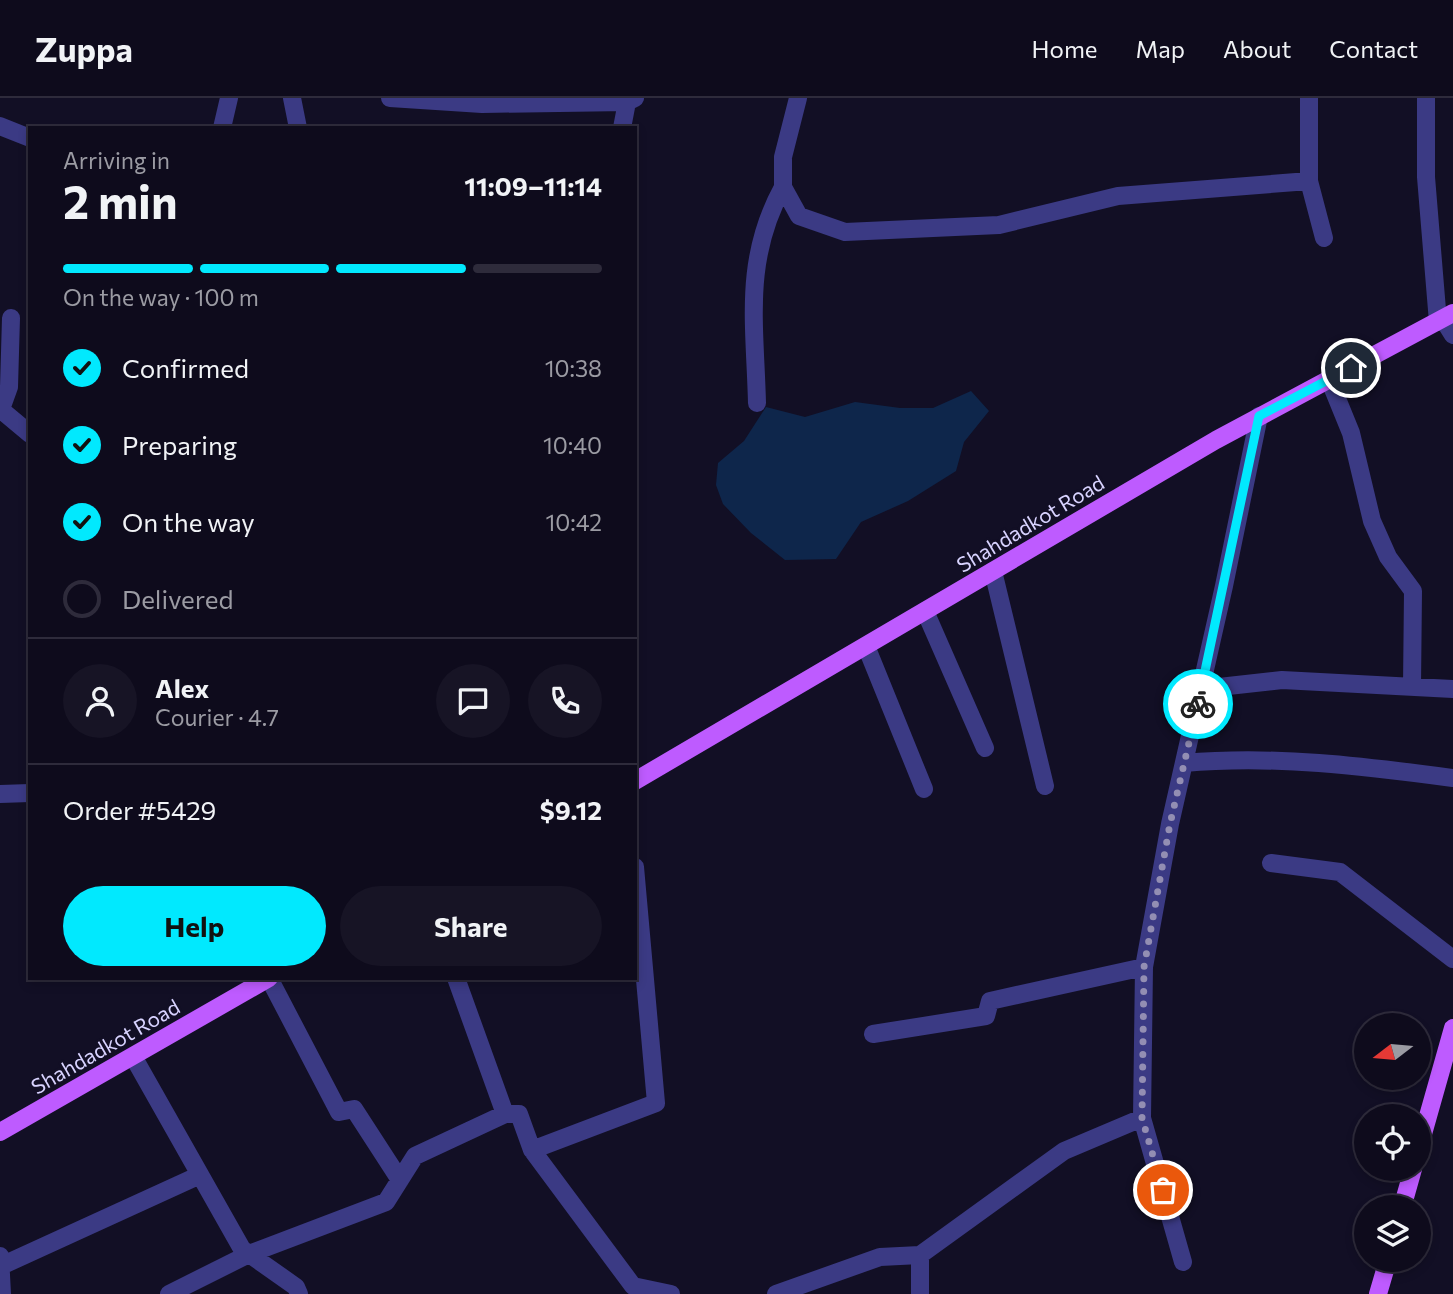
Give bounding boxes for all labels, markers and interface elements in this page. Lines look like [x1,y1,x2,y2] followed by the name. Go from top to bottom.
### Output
[35,28,133,69] text: Zuppa
[1032,34,1098,63] text: Home
[1136,34,1185,63] text: Map
[1223,34,1291,63] text: About
[1329,34,1418,63] text: Contact
[63,146,170,174] text: Arriving in
[464,170,602,201] text: 11:09–11:14
[63,172,178,228] text: 2 min
[63,283,259,311] text: On the way · 100 m
[1321,338,1381,398] pin
[63,349,101,387] icon: check
[1332,349,1370,387] icon: home
[122,352,249,383] text: Confirmed
[545,354,602,382] text: 10:38
[63,426,101,464] icon: check
[122,429,237,460] text: Preparing
[543,431,602,459] text: 10:40
[952,469,1108,577] street label: Shahdadkot Road
[63,503,101,541] icon: check
[122,506,255,537] text: On the way
[546,508,602,536] text: 10:42
[122,583,233,614] text: Delivered
[63,664,137,738] button: person
[436,664,510,738] button: chat
[528,664,602,738] button: phone
[1163,669,1233,739] courier
[155,672,209,703] text: Alex
[1179,685,1217,723] icon: bike
[155,703,279,731] text: Courier · 4.7
[63,794,216,825] text: Order #5429
[540,794,602,825] text: $9.12
[63,886,326,966] button: Help
[340,886,602,966] button: Share
[26,993,184,1099] street label: Shahdadkot Road
[1354,1013,1432,1090] north arrow
[1354,1013,1431,1272] map controls
[1354,1104,1431,1181] button: locate
[1133,1160,1193,1220] pin
[1144,1171,1182,1209] icon: bag
[1354,1195,1431,1272] button: layers

